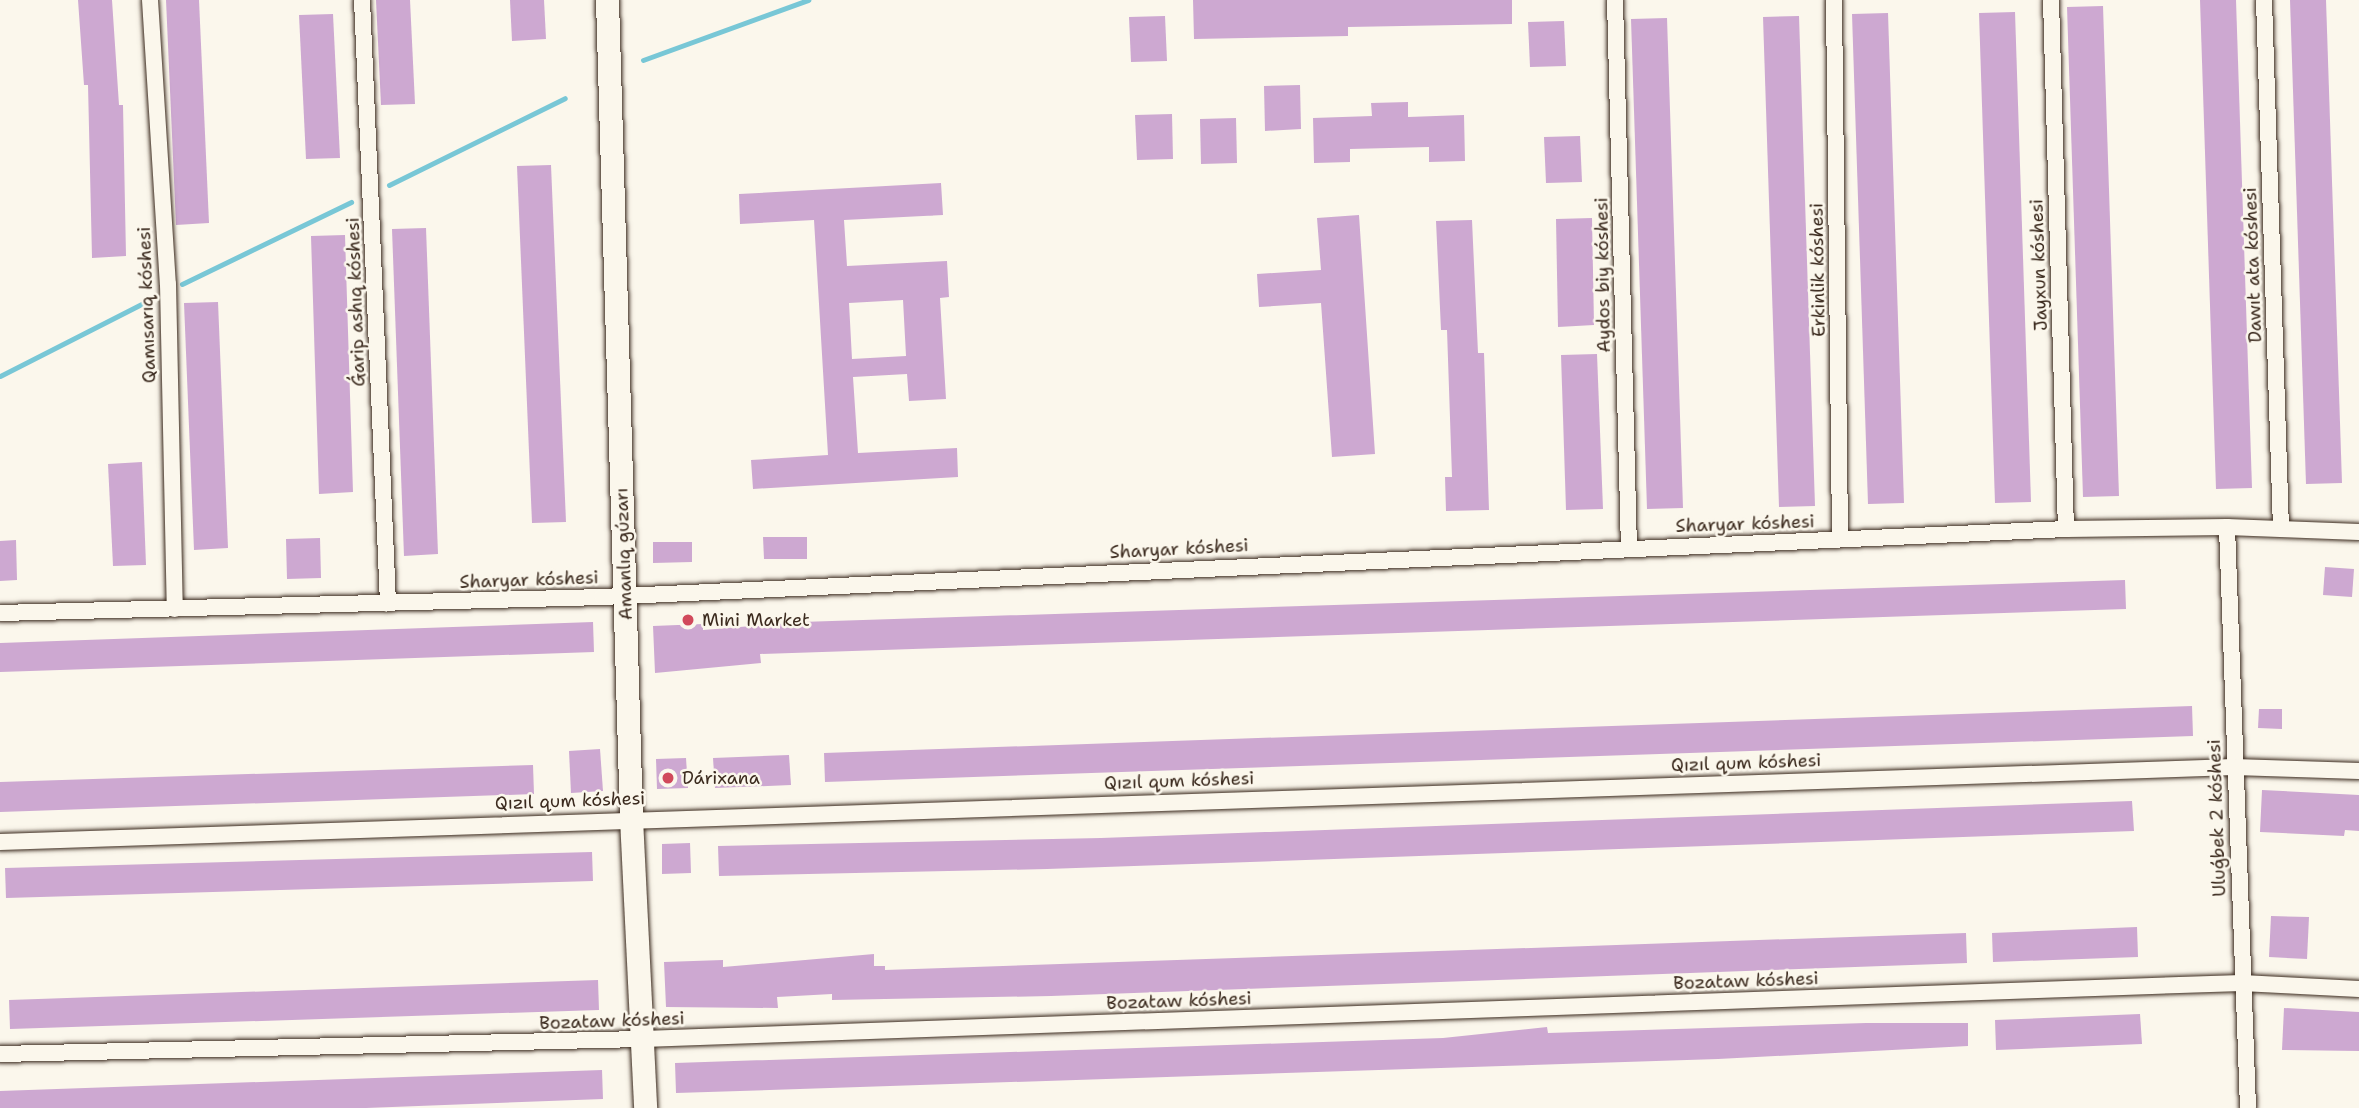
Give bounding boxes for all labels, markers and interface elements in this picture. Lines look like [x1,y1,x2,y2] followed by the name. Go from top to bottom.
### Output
[2239,187,2267,343] street label: Dawıt ata kóshesi
[1591,197,1615,353] street label: Aydos biy kóshesi
[2026,199,2052,331] street label: Jayxun kóshesi
[1806,203,1830,337] street label: Erkinlik kóshesi
[342,217,370,387] street label: Ǵarip ashıq kóshesi
[133,226,161,384] street label: Qamısarıq kóshesi
[611,487,637,621] street label: Amanlıq gúzarı
[1675,511,1815,537] street label: Sharyar kóshesi
[1109,535,1249,563] street label: Sharyar kóshesi
[459,567,599,593] street label: Sharyar kóshesi
[702,609,810,631] place label: Mini Market
[680,612,696,628] marker: Mini Market
[2203,739,2231,897] street label: Uluǵbek 2 kóshesi
[1671,750,1821,776] street label: Qızıl qum kóshesi
[682,767,760,789] place label: Dárixana
[1104,768,1254,794] street label: Qızıl qum kóshesi
[660,770,676,786] marker: Dárixana
[495,788,645,814] street label: Qızıl qum kóshesi
[1673,968,1819,994] street label: Bozataw kóshesi
[1106,988,1252,1014] street label: Bozataw kóshesi
[539,1008,685,1034] street label: Bozataw kóshesi

